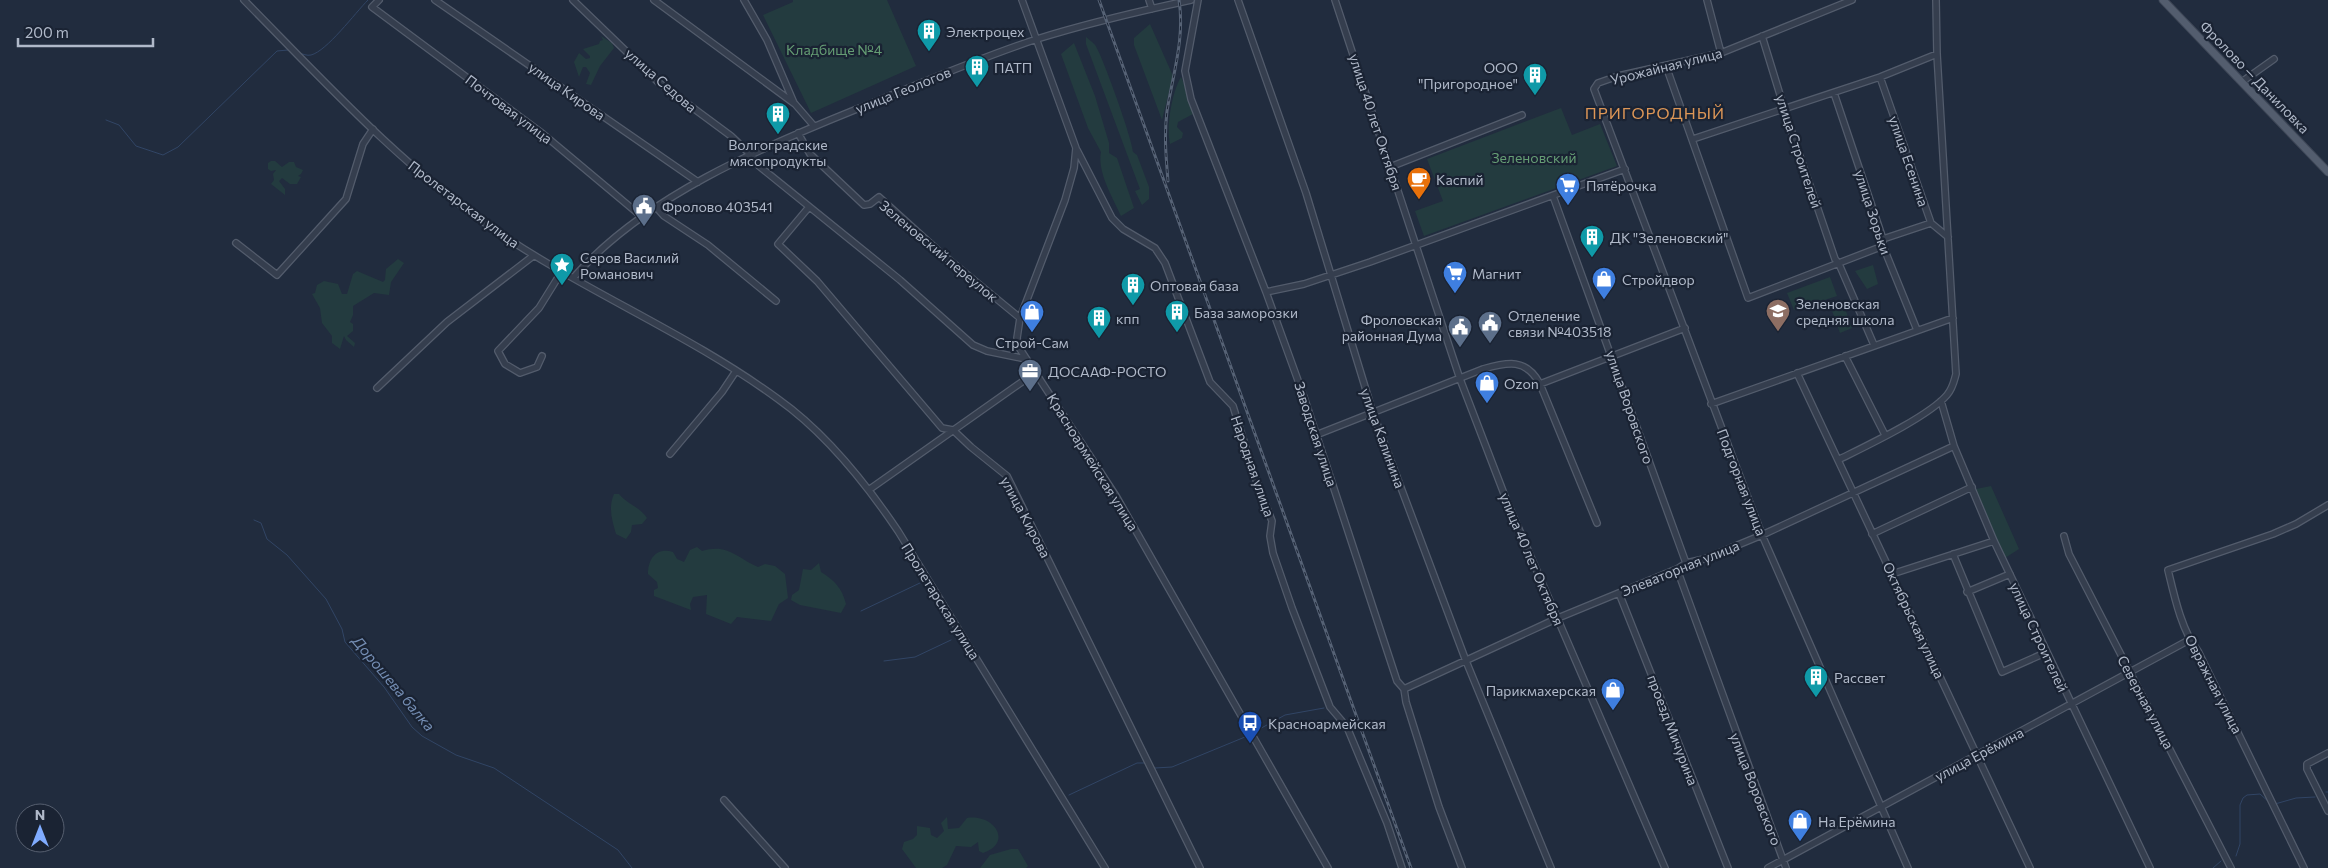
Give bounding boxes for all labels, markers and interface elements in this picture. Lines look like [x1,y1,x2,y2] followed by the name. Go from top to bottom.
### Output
[18,15,152,47] scale bar
[2197,17,2313,137] street label: Фролово — Даниловка
[916,18,942,52] building icon: Электроцех
[25,23,69,41] text: 200 m
[946,23,1025,40] place label: Электроцех
[786,41,883,58] park label: Кладбище №4
[622,44,700,116] street label: улица Седова
[1608,44,1724,88] street label: Урожайная улица
[1346,51,1406,193] street label: улица 40 лет Октября
[964,54,990,88] building icon: ПАТП
[525,58,609,124] street label: улица Кирова
[994,59,1032,76] place label: ПАТП
[1418,59,1518,92] place label: ООО "Пригородное"
[1522,62,1548,96] building icon: ООО "Пригородное"
[853,63,953,117] street label: улица Геологов
[462,71,556,147] street label: Почтовая улица
[1773,92,1825,210] street label: улица Строителей
[765,101,791,135] building icon: Волгоградские мясопродукты
[1585,103,1725,122] district label: ПРИГОРОДНЫЙ
[1886,113,1932,209] street label: улица Есенина
[728,136,828,169] place label: Волгоградские мясопродукты
[1491,149,1577,166] park label: Зеленовский
[405,157,523,251] street label: Пролетарская улица
[1406,166,1432,200] cafe icon: Каспий
[1851,167,1895,257] street label: улица Зорьки
[1436,171,1484,188] place label: Каспий
[1555,172,1581,206] supermarket icon: Пятёрочка
[1586,177,1656,194] place label: Пятёрочка
[631,193,657,227] public building icon: Фролово 403541
[876,197,1002,306] street label: Зеленовский переулок
[662,198,773,215] place label: Фролово 403541
[1579,224,1605,258] building icon: ДК "Зеленовский"
[1610,229,1729,246] place label: ДК "Зеленовский"
[580,249,679,282] place label: Серов Василий Романович
[549,252,575,286] place icon: Серов Василий Романович
[1442,260,1468,294] supermarket icon: Магнит
[1472,265,1522,282] place label: Магнит
[1591,266,1617,300] shop icon: Стройдвор
[1622,271,1695,288] place label: Стройдвор
[1120,272,1146,306] building icon: Оптовая база
[1150,277,1239,294] place label: Оптовая база
[1796,295,1894,328] place label: Зеленовская средняя школа
[1765,298,1791,332] school or university icon: Зеленовская средняя школа
[1019,299,1045,333] shop icon: Строй-Сам
[1164,299,1190,333] building icon: База заморозки
[1194,304,1298,321] place label: База заморозки
[1086,305,1112,339] building icon: кпп
[1508,307,1612,340] place label: Отделение связи №403518
[1116,310,1139,327] place label: кпп
[1477,310,1503,344] public building icon: Отделение связи №403518
[1342,311,1442,344] place label: Фроловская районная Дума
[1447,314,1473,348] public building icon: Фроловская районная Дума
[995,334,1069,351] place label: Строй-Сам
[1603,348,1657,466] street label: улица Воровского
[1017,358,1043,392] office icon: ДОСААФ-РОСТО
[1048,363,1167,380] place label: ДОСААФ-РОСТО
[1474,370,1500,404] shop icon: Ozon
[1504,375,1539,392] place label: Ozon
[1291,379,1341,489] street label: Заводская улица
[1357,386,1409,490] street label: улица Калинина
[1044,390,1142,534] street label: Красноармейская улица
[1228,413,1278,519] street label: Народная улица
[1714,426,1770,538] street label: Подгорная улица
[997,473,1055,561] street label: улица Кирова
[1496,490,1568,628] street label: улица 40 лет Октября
[1618,536,1742,600] street label: Элеваторная улица
[898,540,984,662] street label: Пролетарская улица
[1880,559,1948,681] street label: Октябрьская улица
[2006,580,2072,694] street label: улица Строителей
[348,630,439,734] water label: Дорошева балка
[2182,632,2246,736] street label: Овражная улица
[2114,652,2178,752] street label: Северная улица
[1803,664,1829,698] building icon: Рассвет
[1834,669,1886,686] place label: Рассвет
[1644,672,1702,788] street label: проезд Мичурина
[1600,677,1626,711] shop icon: Парикмахерская
[1486,682,1596,699] place label: Парикмахерская
[1237,710,1263,744] bus stop icon: Красноармейская
[1268,715,1386,732] place label: Красноармейская
[1932,723,2026,785] street label: улица Ерёмина
[1727,730,1785,848] street label: улица Воровского
[15,803,65,853] north arrow
[35,806,45,823] text: N
[1787,808,1813,842] shop icon: На Ерёмина
[1818,813,1896,830] place label: На Ерёмина

